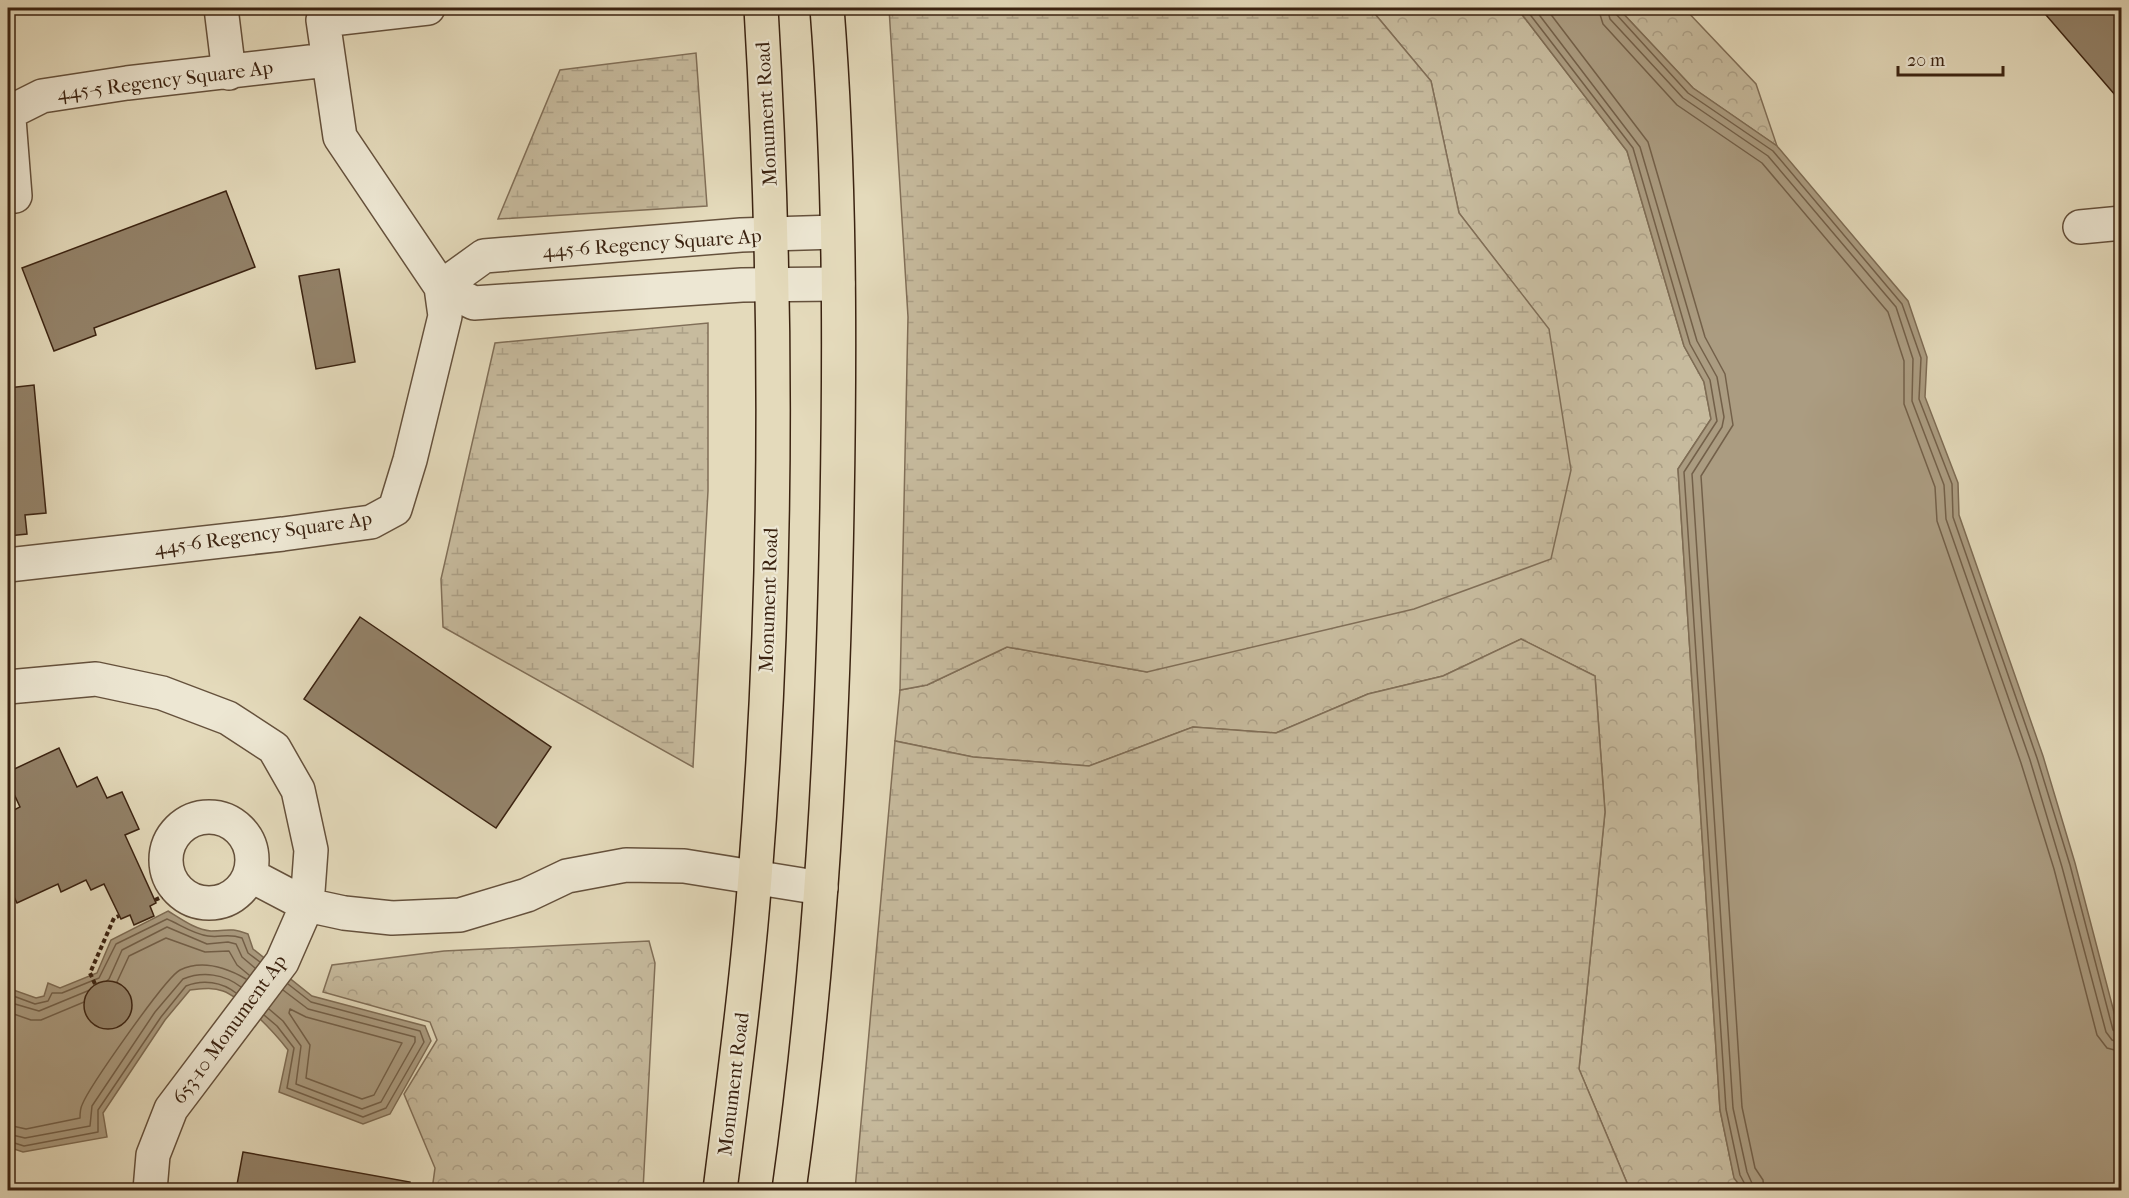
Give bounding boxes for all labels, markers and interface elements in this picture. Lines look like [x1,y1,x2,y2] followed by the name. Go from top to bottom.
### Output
[1898,39,2003,77] scale bar
[751,40,782,187] street label: Monument Road
[1907,50,1945,71] text: 20 m
[56,56,275,105] street label: 445-5 Regency Square Ap
[542,224,763,263] street label: 445-6 Regency Square Ap
[153,507,374,560] street label: 445-6 Regency Square Ap
[754,526,783,673] street label: Monument Road
[167,950,291,1109] street label: 653-10 Monument Ap
[713,1010,754,1157] street label: Monument Road

